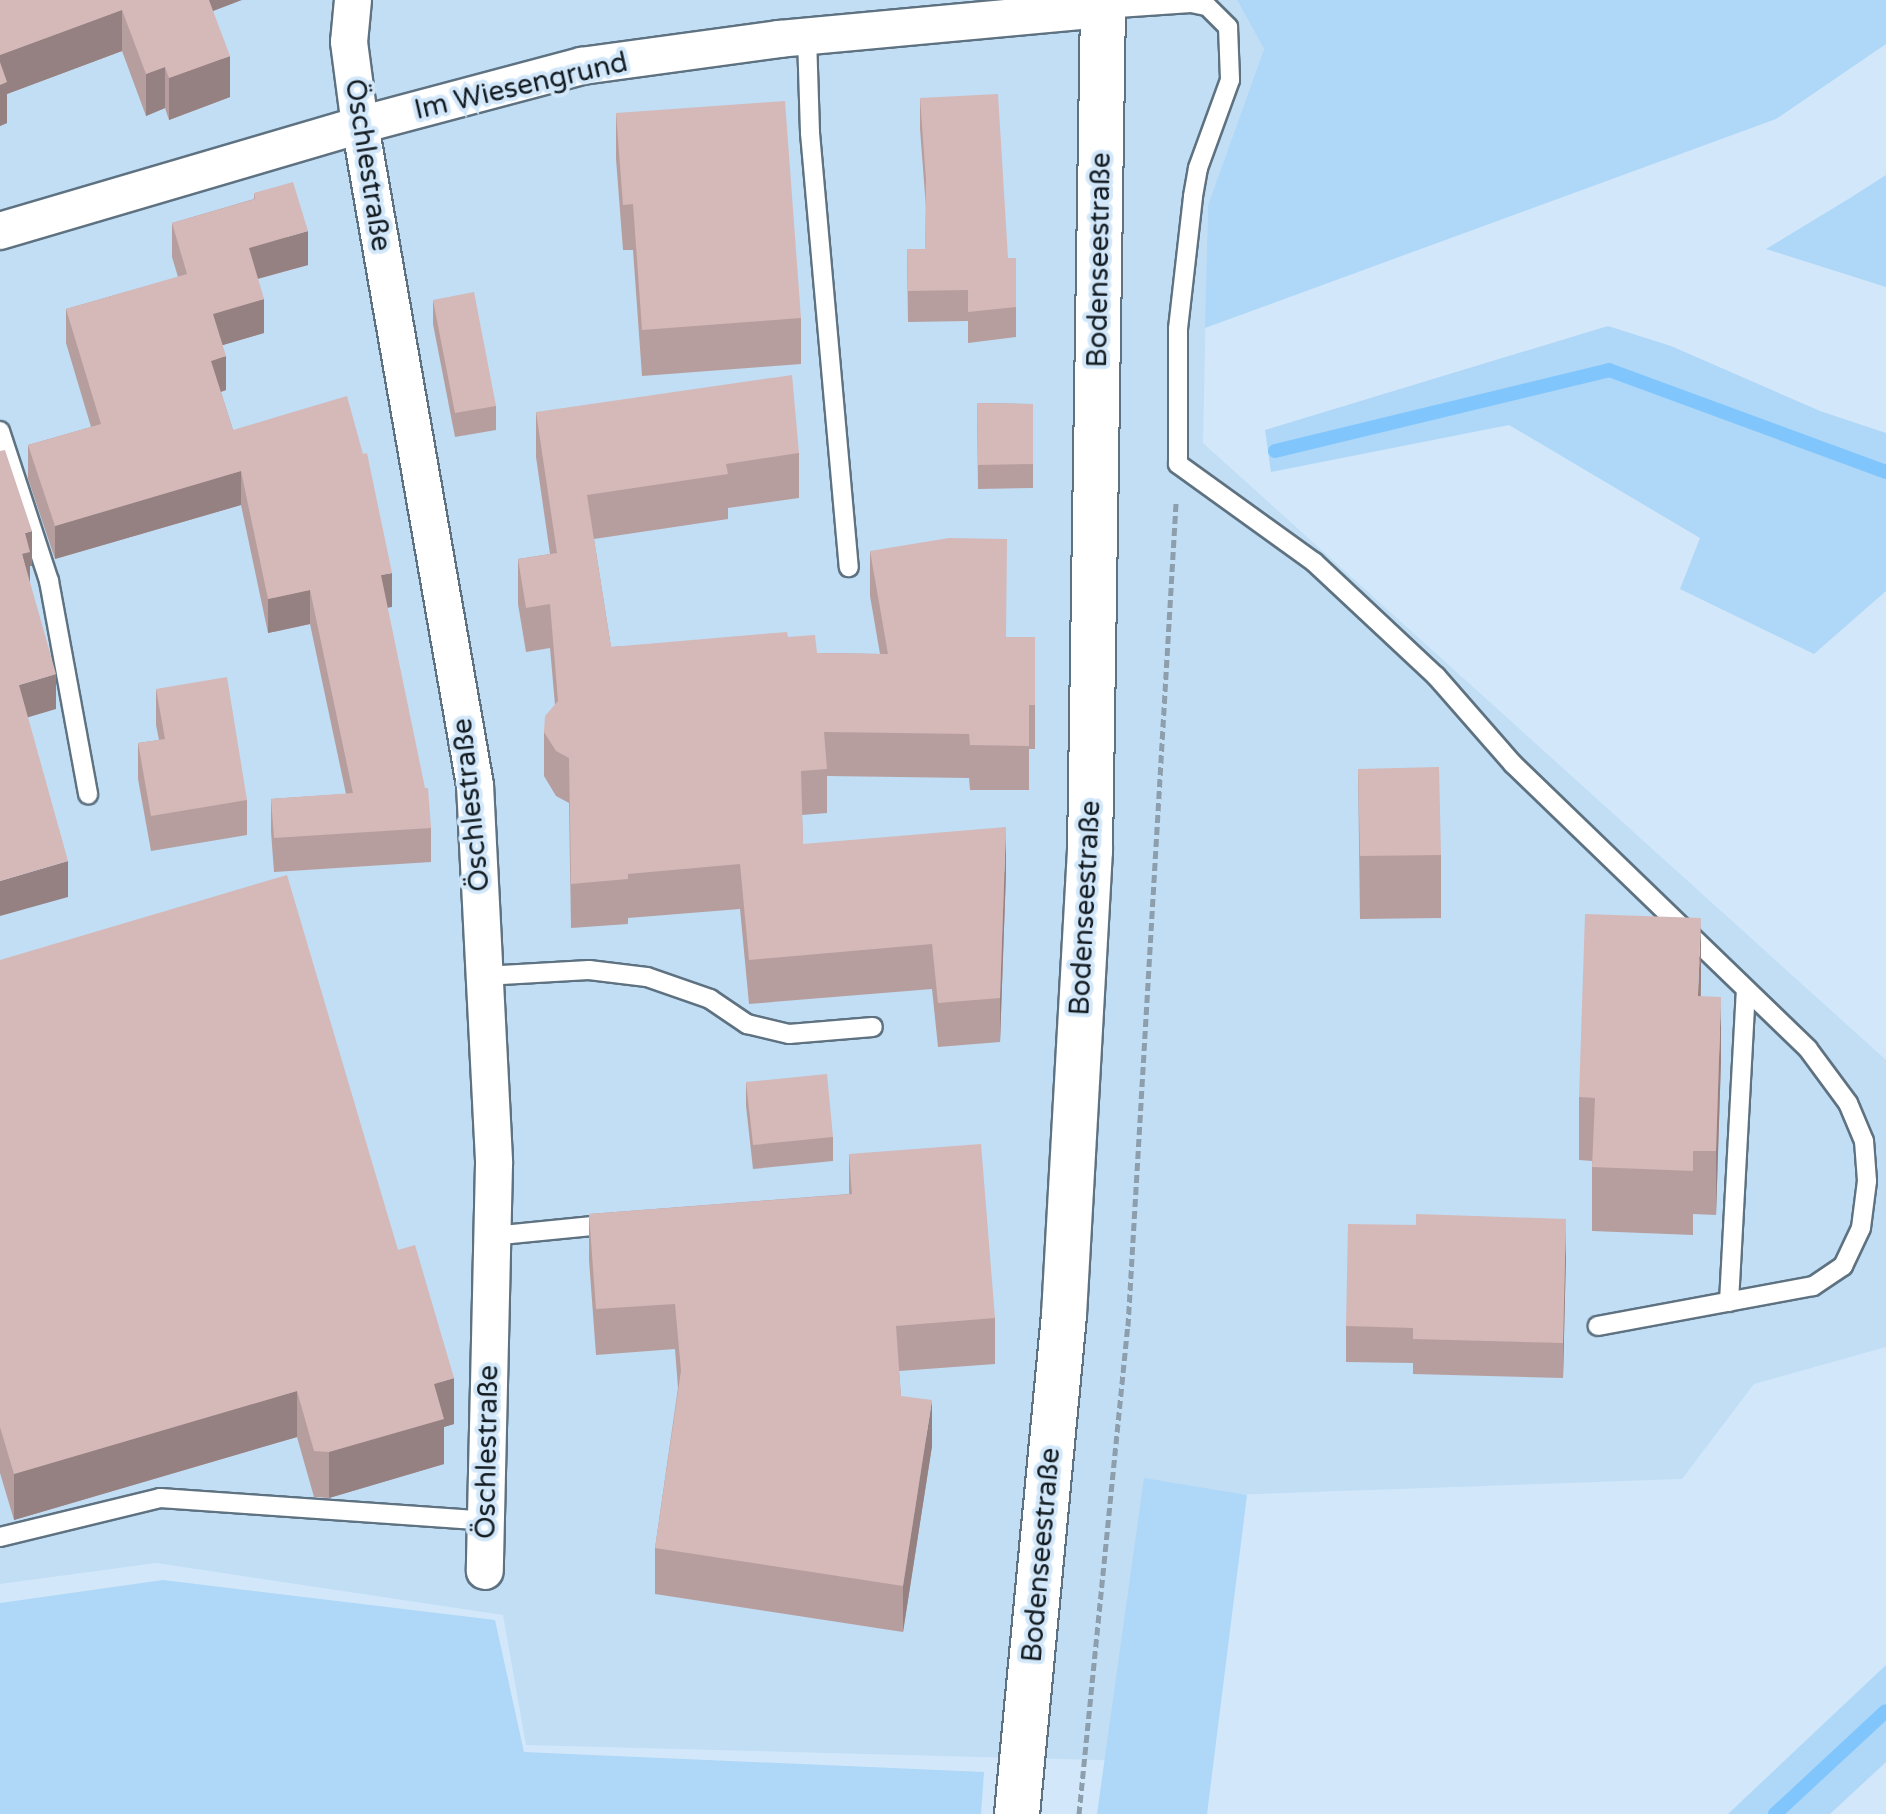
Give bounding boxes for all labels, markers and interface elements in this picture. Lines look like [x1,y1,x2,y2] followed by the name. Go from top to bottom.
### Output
[411,45,631,127] street label: Im Wiesengrund
[338,76,398,254] street label: Öschlestraße
[1080,152,1118,368] street label: Bodenseestraße
[445,717,497,893] street label: Öschlestraße
[1063,800,1107,1016] street label: Bodenseestraße
[469,1365,505,1539] street label: Öschlestraße
[1015,1446,1067,1664] street label: Bodenseestraße

